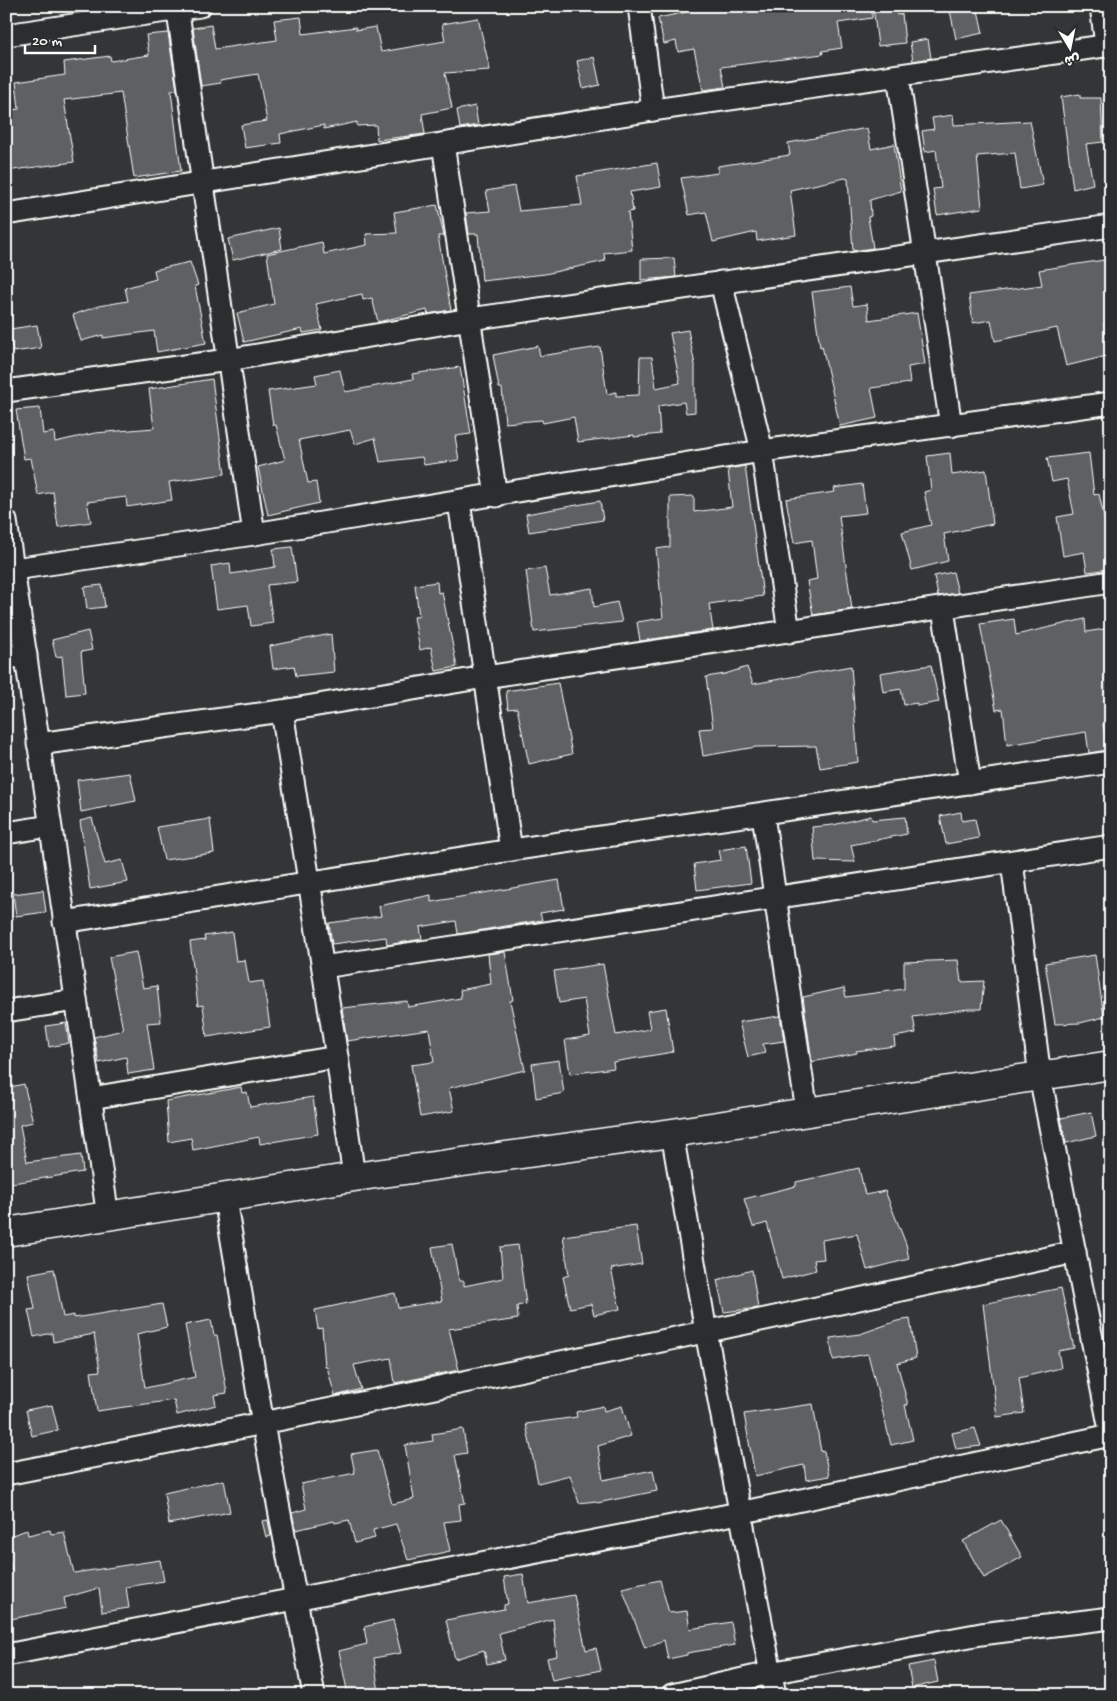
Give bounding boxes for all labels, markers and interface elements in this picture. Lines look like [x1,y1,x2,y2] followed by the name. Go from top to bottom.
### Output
[25,22,95,54] scale bar
[1044,22,1094,72] north arrow
[32,33,62,51] text: 20 m
[1063,49,1081,68] text: ش

